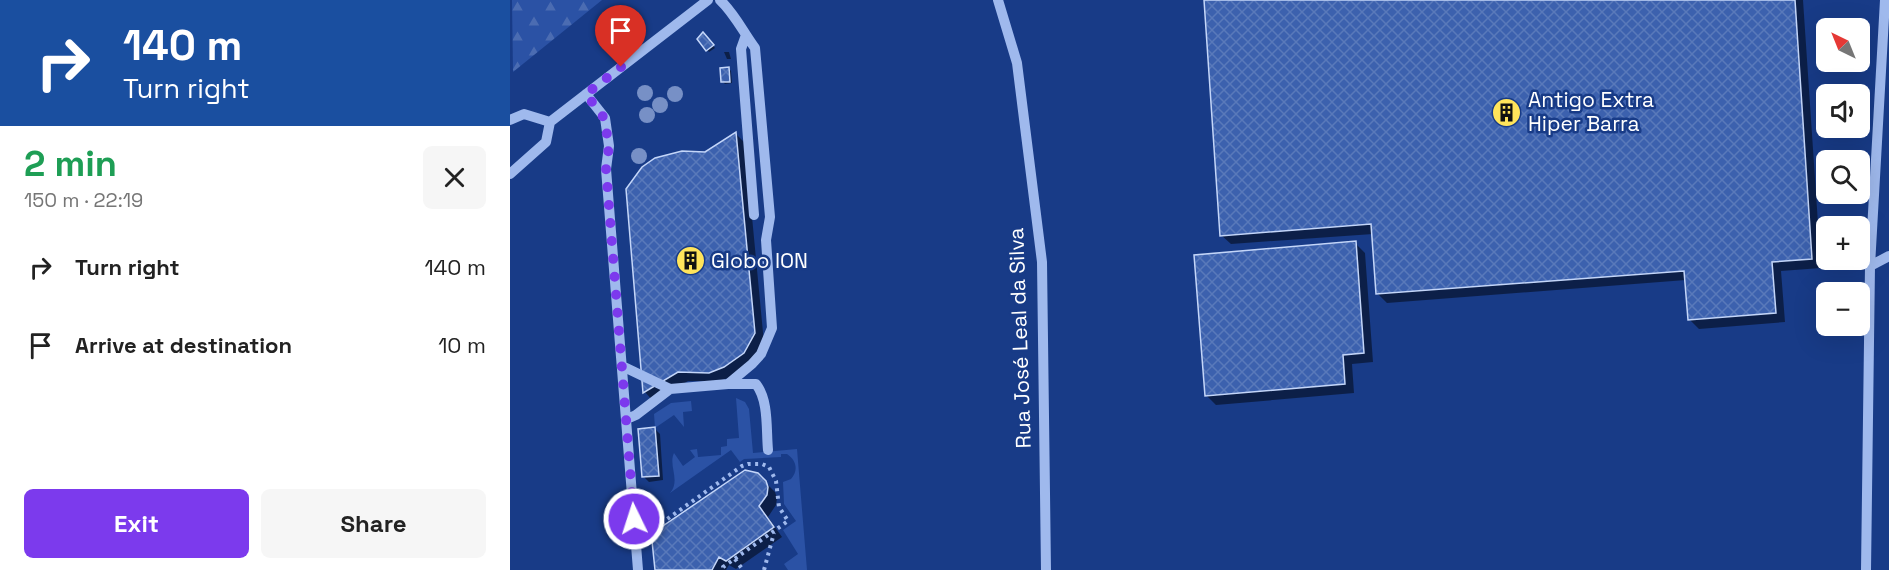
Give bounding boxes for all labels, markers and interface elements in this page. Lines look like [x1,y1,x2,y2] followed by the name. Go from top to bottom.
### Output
[595,5,646,67] pin
[604,14,637,47] icon: arrive
[1816,18,1870,72] north arrow
[1816,18,1870,336] map controls
[123,19,242,72] text: 140 m
[24,24,102,102] icon: right
[123,71,250,106] text: Turn right
[1816,84,1870,138] button: sound
[1528,86,1654,137] place label: Antigo Extra Hiper Barra
[1491,96,1523,128] building icon: Antigo Extra Hiper Barra
[24,141,117,187] text: 2 min
[423,146,486,209] button: close
[1816,150,1870,204] button: search
[24,187,143,213] text: 150 m · 22:19
[1816,216,1870,270] button: +
[1002,227,1037,449] street label: Rua José Leal da Silva
[674,245,706,277] building icon: Globo ION
[711,247,808,274] place label: Globo ION
[24,251,57,284] icon: right
[75,253,180,281] text: Turn right
[424,253,486,281] text: 140 m
[1816,282,1870,336] button: −
[24,329,57,362] icon: arrive
[75,331,292,359] text: Arrive at destination
[438,331,486,359] text: 10 m
[602,487,666,551] position arrow
[24,489,249,558] button: Exit
[261,489,486,558] button: Share

